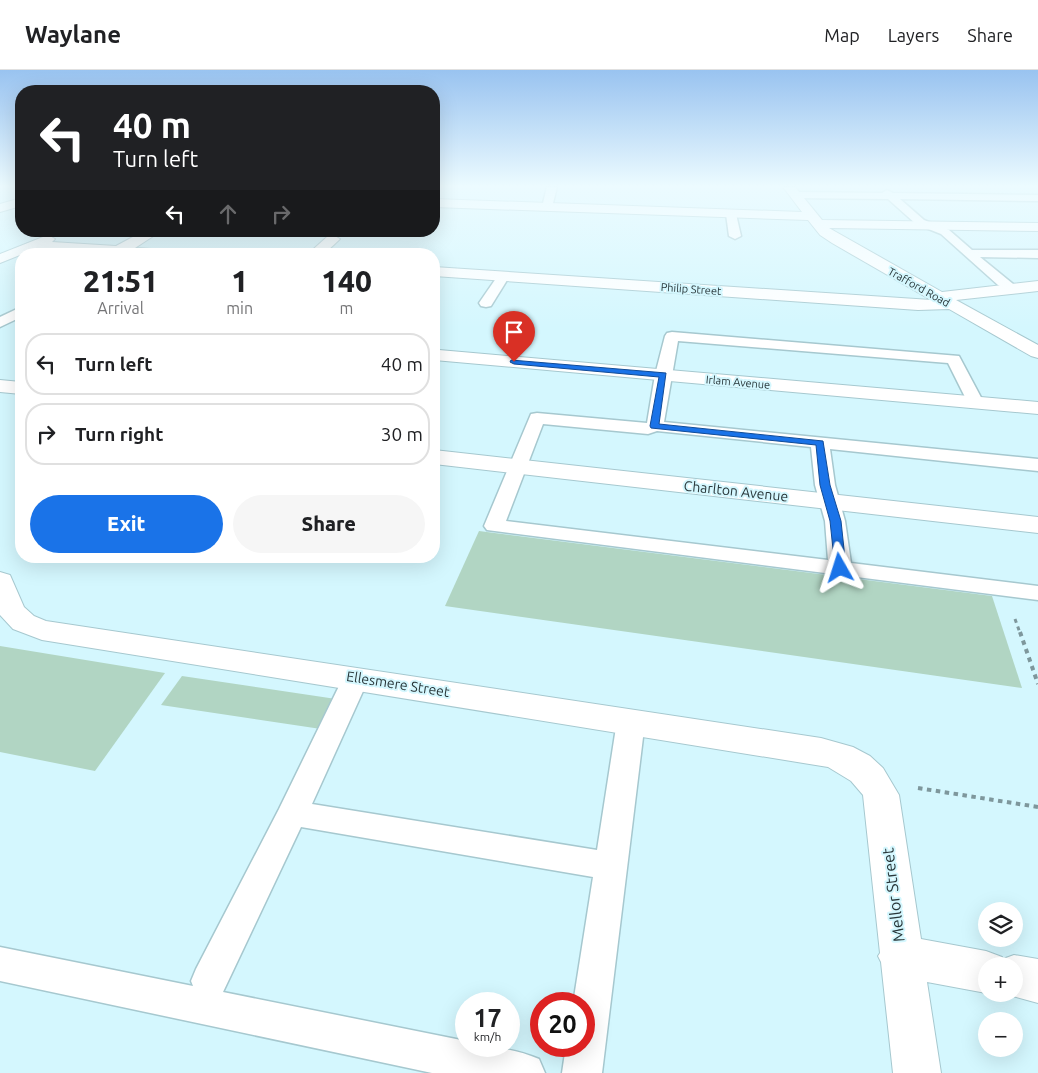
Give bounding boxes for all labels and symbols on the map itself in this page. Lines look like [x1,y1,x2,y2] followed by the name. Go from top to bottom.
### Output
[886,265,952,309] street label: Trafford Road
[660,281,722,297] street label: Philip Street
[493,311,535,362] pin
[705,373,771,391] street label: Irlam Avenue
[683,478,789,504] street label: Charlton Avenue
[813,541,865,593] position arrow
[345,668,451,700] street label: Ellesmere Street
[878,846,908,943] street label: Mellor Street
[530,992,595,1057] speed limit sign: 20

